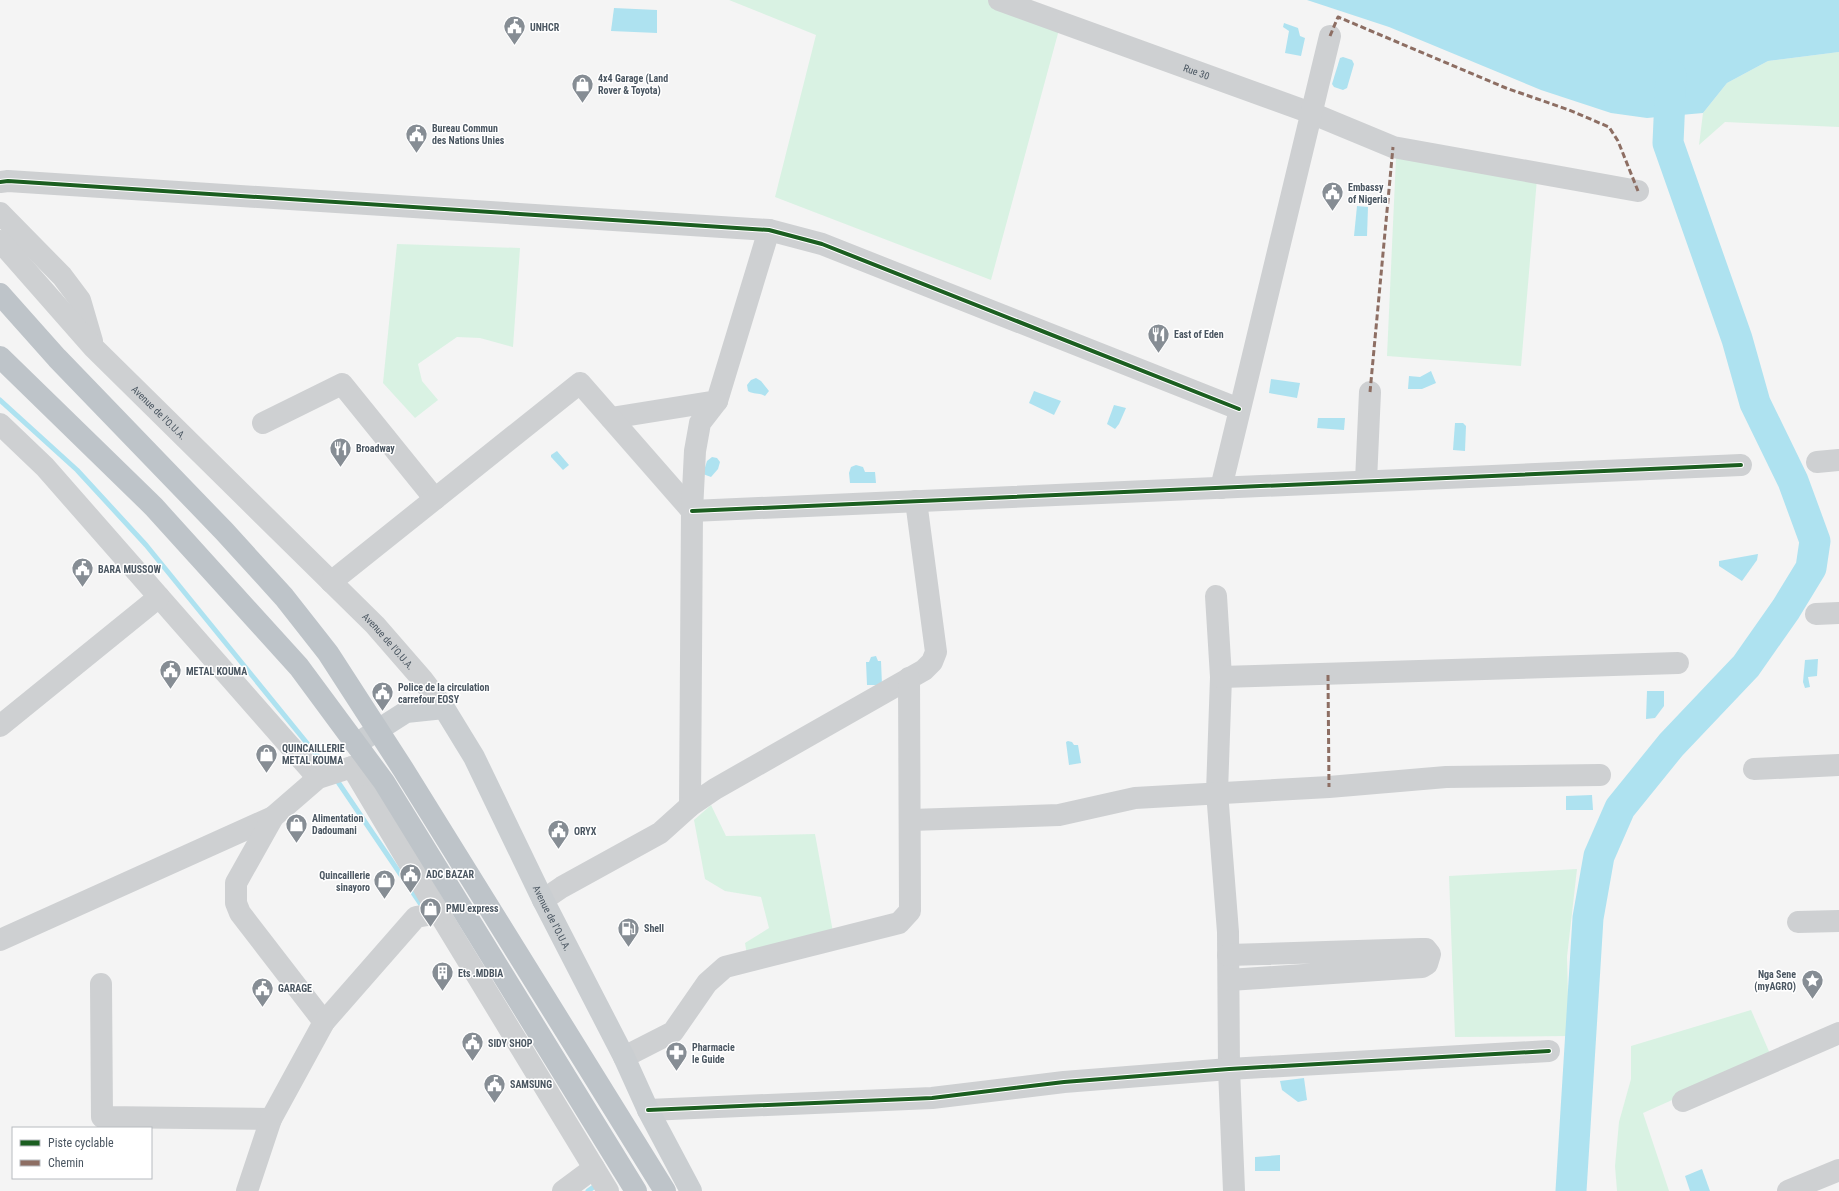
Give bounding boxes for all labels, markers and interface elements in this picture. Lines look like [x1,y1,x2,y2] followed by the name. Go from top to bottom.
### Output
[502,14,528,47] public building icon: UNHCR
[530,22,560,33] place label: UNHCR
[1182,62,1211,81] street label: Rue 30
[570,71,596,104] shop icon: 4x4 Garage (Land Rover & Toyota)
[598,73,668,97] place label: 4x4 Garage (Land Rover & Toyota)
[404,121,430,154] public building icon: Bureau Commun des Nations Unies
[432,123,505,146] place label: Bureau Commun des Nations Unies
[1319,180,1345,213] public building icon: Embassy of Nigeria
[1348,182,1388,205] place label: Embassy of Nigeria
[1145,321,1171,354] restaurant icon: East of Eden
[1174,329,1224,340] place label: East of Eden
[130,383,189,441] street label: Avenue de l'O.U.A.
[328,435,354,468] restaurant icon: Broadway
[356,443,395,454] place label: Broadway
[70,556,96,589] public building icon: BARA MUSSOW
[98,564,162,575] place label: BARA MUSSOW
[360,611,417,672] street label: Avenue de l'O.U.A.
[158,658,184,691] public building icon: METAL KOUMA
[186,666,247,677] place label: METAL KOUMA
[370,680,396,713] public building icon: Police de la circulation carrefour EOSY
[398,682,490,705] place label: Police de la circulation carrefour EOSY
[253,741,279,774] shop icon: QUINCAILLERIE METAL KOUMA
[282,743,345,766] place label: QUINCAILLERIE METAL KOUMA
[283,811,309,844] shop icon: Alimentation Dadoumani
[312,813,363,836] place label: Alimentation Dadoumani
[546,818,572,851] public building icon: ORYX
[574,826,597,837] place label: ORYX
[397,861,423,894] public building icon: ADC BAZAR
[372,868,398,901] shop icon: Quincaillerie sinayoro
[426,869,475,880] place label: ADC BAZAR
[319,870,370,893] place label: Quincaillerie sinayoro
[531,883,574,952] street label: Avenue de l'O.U.A.
[418,895,444,928] shop icon: PMU express
[446,903,499,914] place label: PMU express
[615,915,641,948] fuel station icon: Shell
[644,923,664,934] place label: Shell
[430,960,456,993] building icon: Ets .MDBIA
[1799,967,1825,1000] place icon: Nga Sene (myAGRO)
[458,968,503,979] place label: Ets .MDBIA
[1754,969,1796,993] place label: Nga Sene (myAGRO)
[249,975,275,1008] public building icon: GARAGE
[278,983,312,994] place label: GARAGE
[459,1030,485,1063] public building icon: SIDY SHOP
[488,1038,533,1049] place label: SIDY SHOP
[664,1040,690,1073] pharmacy icon: Pharmacie le Guide
[692,1042,735,1065] place label: Pharmacie le Guide
[482,1071,508,1104] public building icon: SAMSUNG
[510,1079,552,1090] place label: SAMSUNG
[12,1127,152,1179] legend
[48,1136,114,1150] text: Piste cyclable
[48,1156,84,1170] text: Chemin

